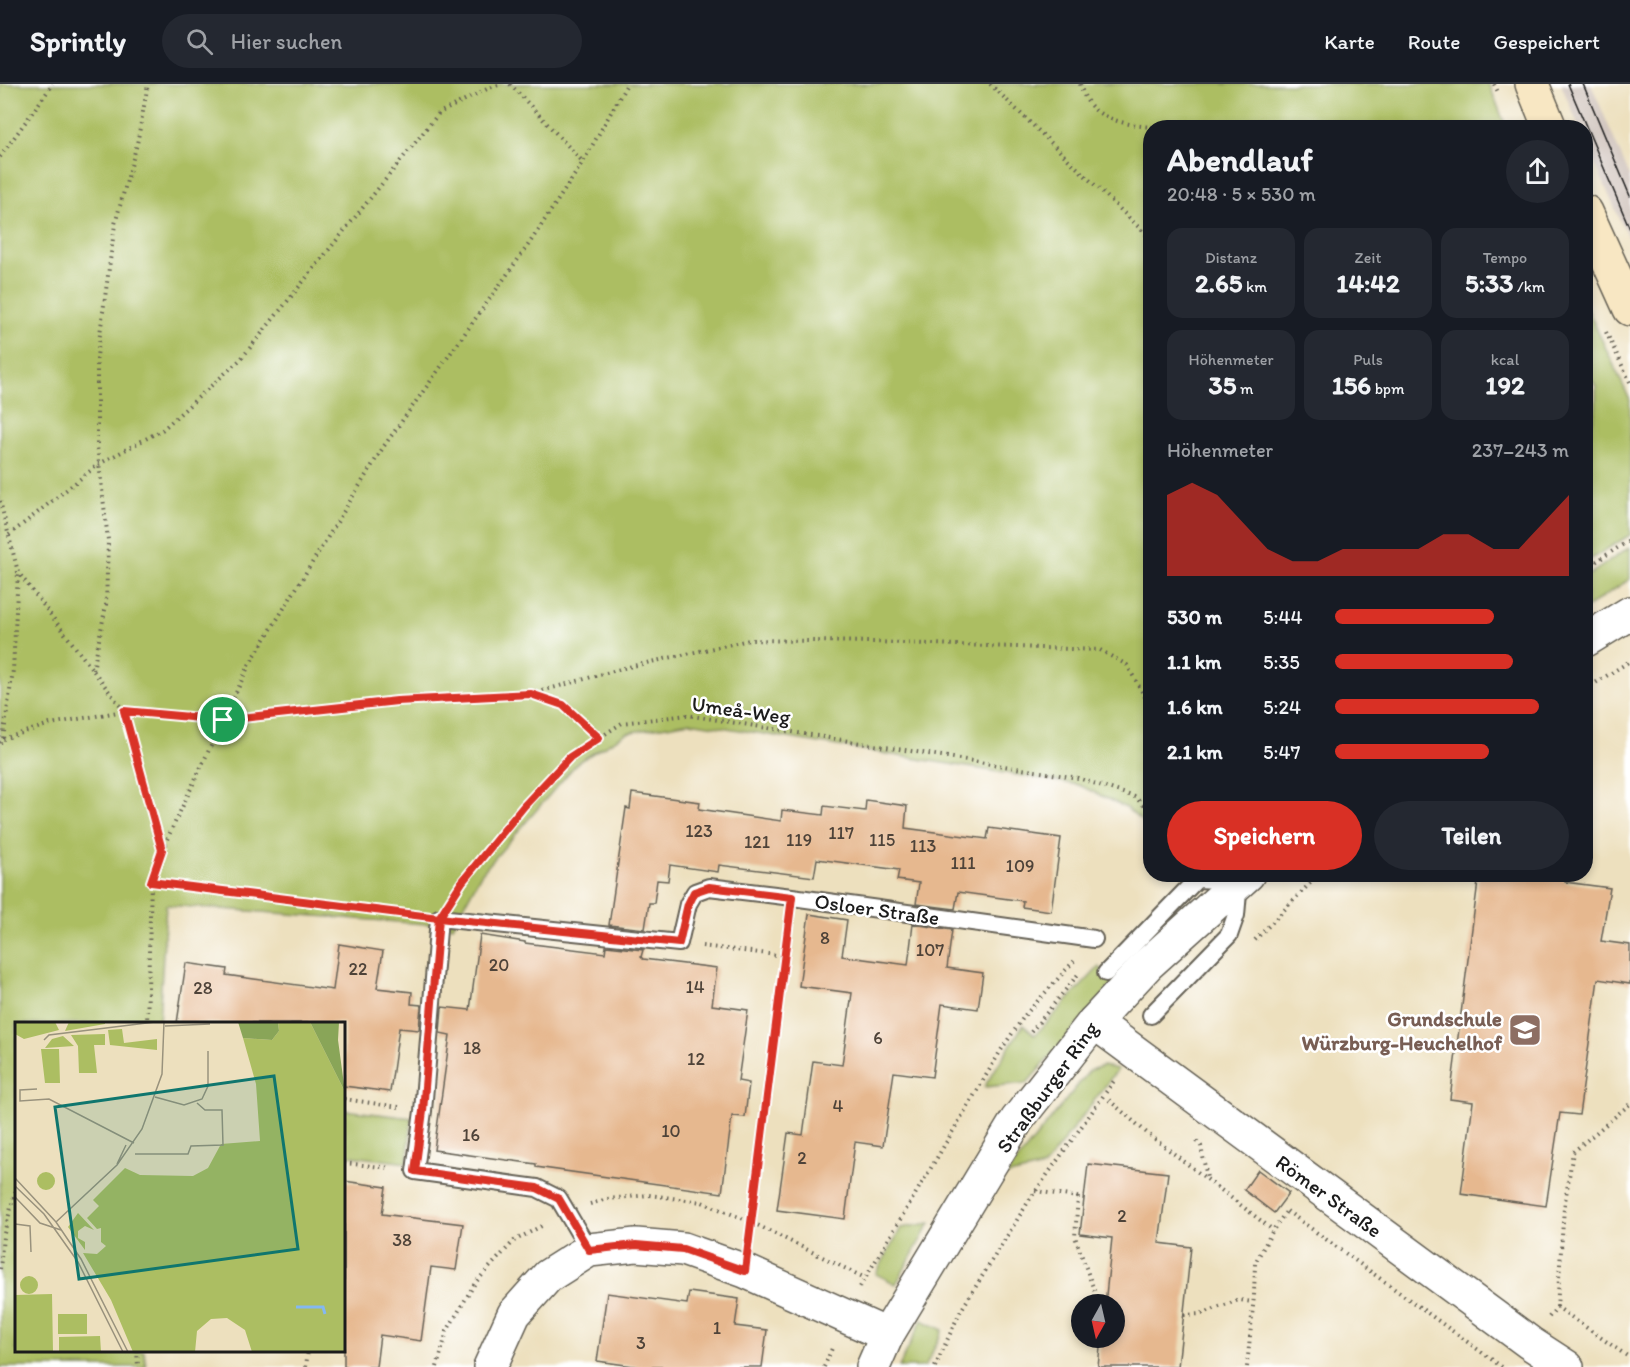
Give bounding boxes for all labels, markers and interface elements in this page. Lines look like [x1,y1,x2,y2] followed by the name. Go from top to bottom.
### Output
[162,14,582,68] search box
[30,24,126,58] text: Sprintly
[183,25,216,58] icon: search
[231,28,342,55] text: Hier suchen
[1324,29,1375,54] text: Karte
[1408,29,1461,54] text: Route
[1494,29,1600,54] text: Gespeichert
[1167,140,1313,179] text: Abendlauf
[1506,140,1569,203] button: share
[1167,182,1316,206] text: 20:48 · 5 × 530 m
[1205,248,1257,267] text: Distanz
[1355,248,1381,267] text: Zeit
[1483,248,1527,267] text: Tempo
[1195,267,1242,299] text: 2.65
[1336,267,1400,299] text: 14:42
[1465,267,1513,299] text: 5:33
[1242,277,1267,296] text: km
[1513,277,1545,296] text: /km
[1189,350,1273,369] text: Höhenmeter
[1353,350,1383,369] text: Puls
[1491,350,1519,369] text: kcal
[1209,369,1236,401] text: 35
[1332,369,1371,401] text: 156
[1485,369,1525,401] text: 192
[1236,379,1253,398] text: m
[1371,379,1404,398] text: bpm
[1167,438,1273,462] text: Höhenmeter
[1472,438,1569,462] text: 237–243 m
[1167,605,1222,629] text: 530 m
[1263,605,1302,629] text: 5:44
[1167,650,1221,674] text: 1.1 km
[1263,650,1300,674] text: 5:35
[690,691,792,729] street label: Umeå-Weg
[197,694,248,745] pin
[1167,695,1223,719] text: 1.6 km
[1263,695,1301,719] text: 5:24
[206,703,239,736] icon: arrive
[1167,740,1223,764] text: 2.1 km
[1263,740,1300,764] text: 5:47
[1167,801,1362,870] button: Speichern
[1374,801,1569,870] button: Teilen
[685,820,713,842] house number: 123
[828,822,854,844] house number: 117
[786,829,812,851] house number: 119
[869,829,895,851] house number: 115
[744,831,770,853] house number: 121
[910,835,936,857] house number: 113
[950,852,976,874] house number: 111
[1006,855,1034,877] house number: 109
[813,888,941,930] street label: Osloer Straße
[820,927,830,949] house number: 8
[916,939,944,961] house number: 107
[489,954,509,976] house number: 20
[349,958,368,980] house number: 22
[685,976,705,998] house number: 14
[193,977,213,999] house number: 28
[1301,1006,1503,1056] place label: Grundschule Würzburg-Heuchelhof
[1507,1012,1543,1048] school or university icon: Grundschule Würzburg-Heuchelhof
[991,1016,1103,1158] street label: Straßburger Ring
[15,1022,345,1352] inset map
[873,1027,883,1049] house number: 6
[463,1037,481,1059] house number: 18
[687,1048,705,1070] house number: 12
[833,1095,844,1117] house number: 4
[661,1120,681,1142] house number: 10
[462,1124,480,1146] house number: 16
[797,1147,807,1169] house number: 2
[1271,1149,1387,1243] street label: Römer Straße
[1117,1205,1127,1227] house number: 2
[392,1229,412,1251] house number: 38
[1071,1294,1125,1348] north arrow
[1071,1294,1125,1348] map controls
[713,1317,721,1339] house number: 1
[636,1332,646,1354] house number: 3

